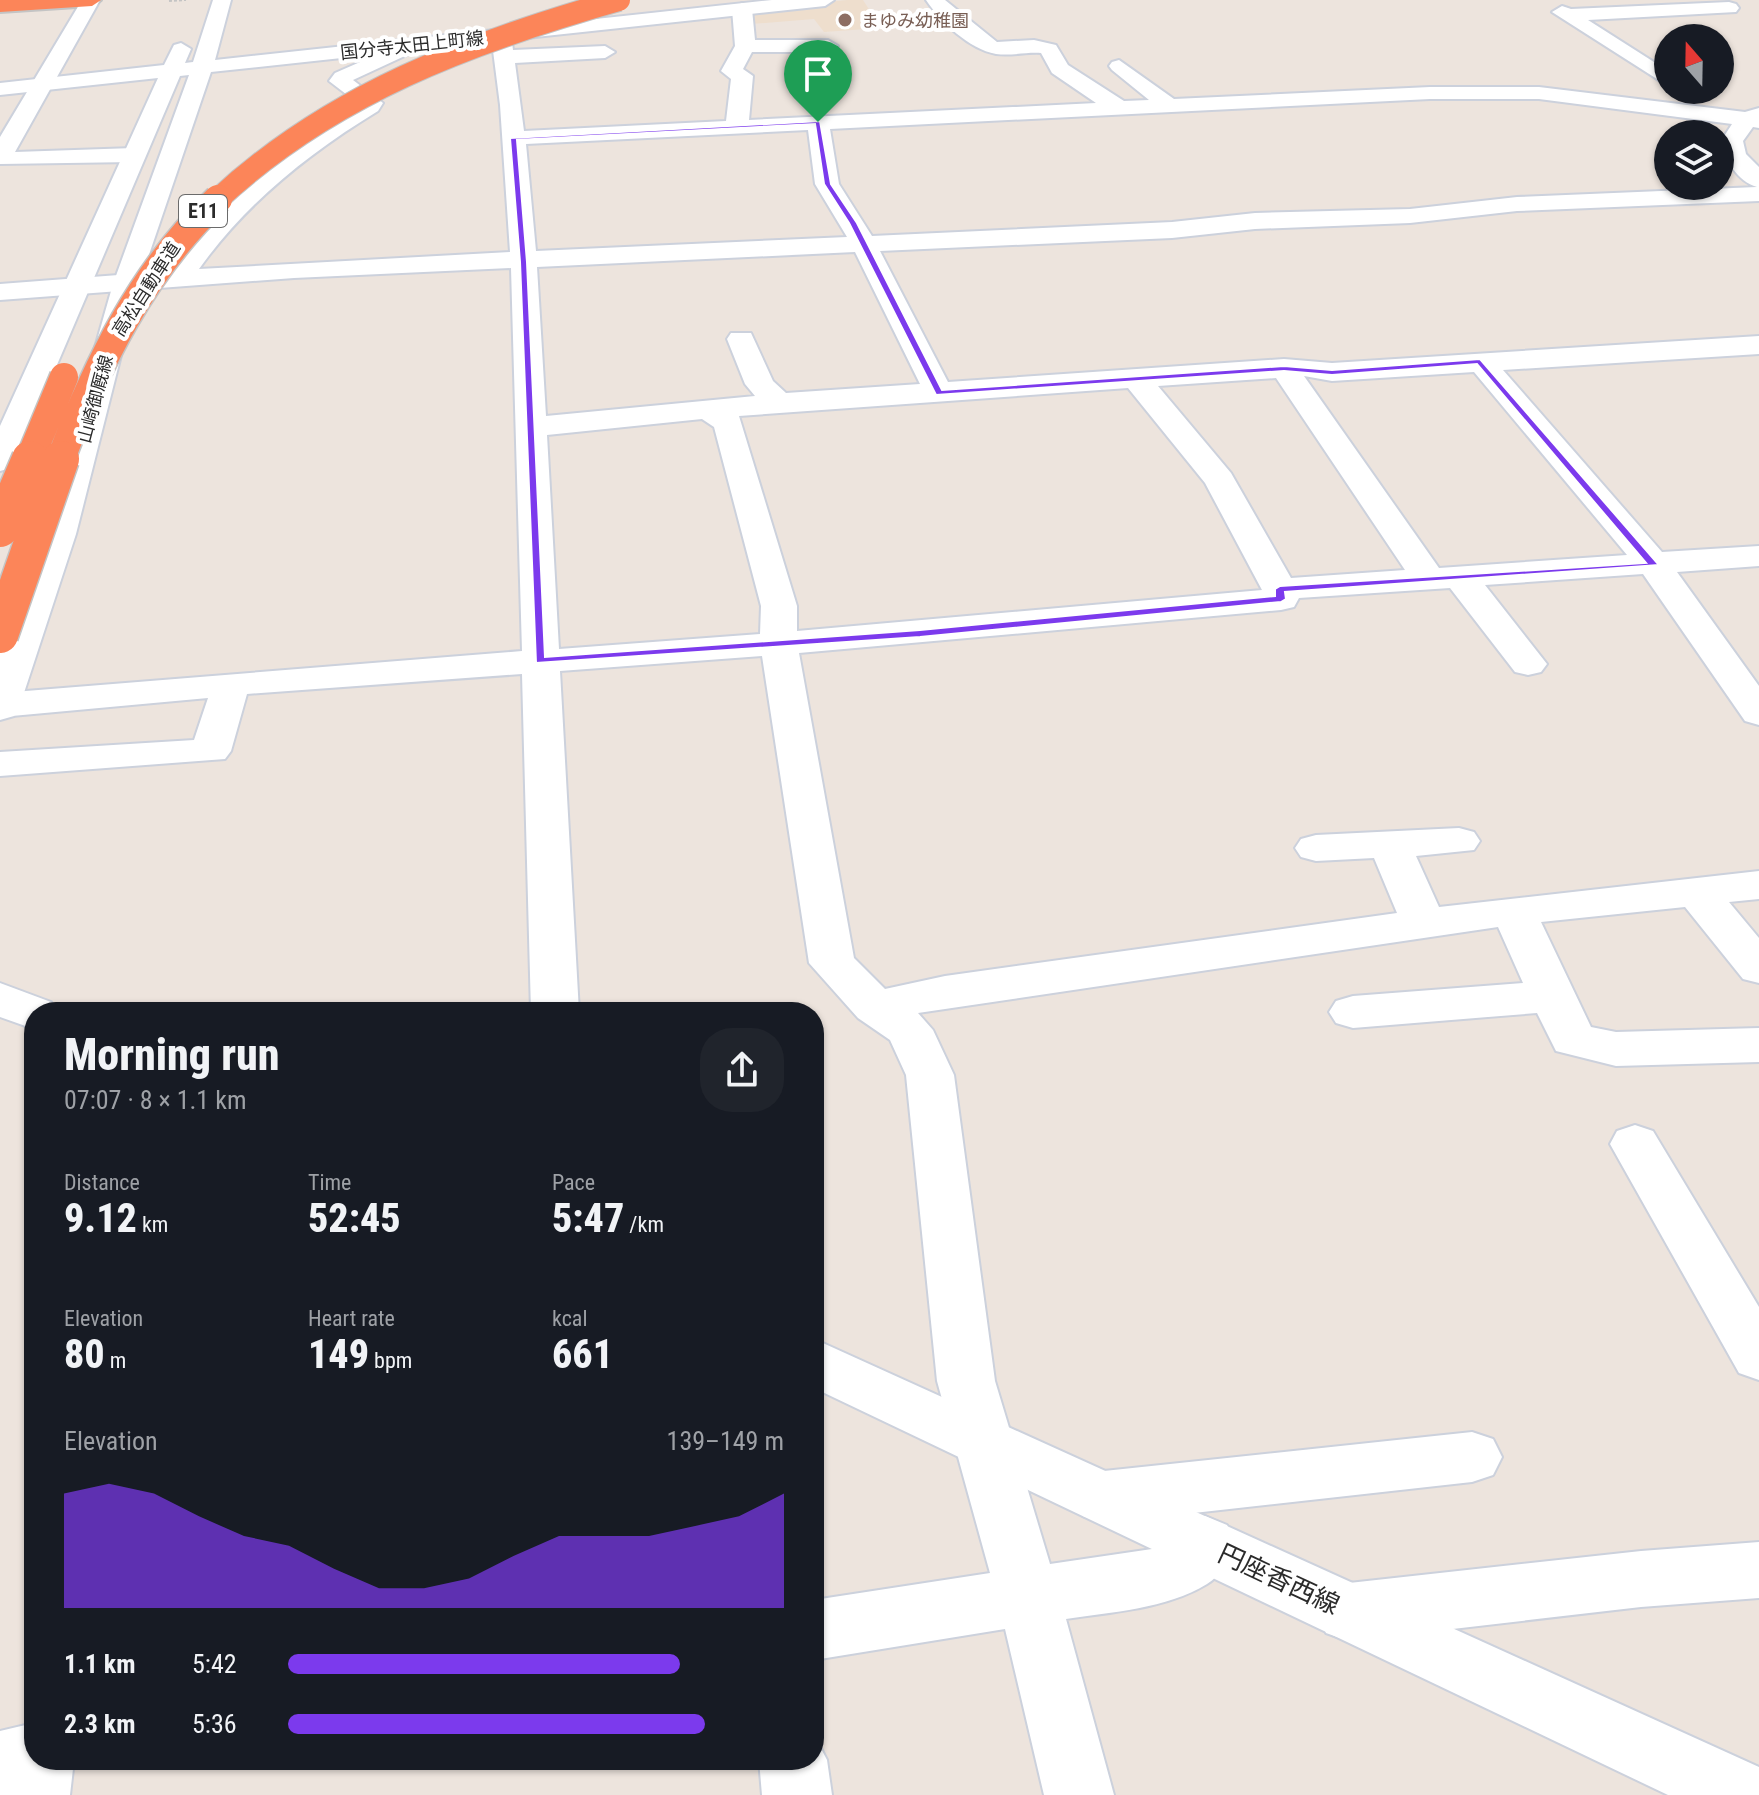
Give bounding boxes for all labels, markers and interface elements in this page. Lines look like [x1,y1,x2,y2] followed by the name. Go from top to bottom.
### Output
[861,10,969,31] place label: まゆみ幼稚園
[836,11,854,29] marker: まゆみ幼稚園
[1654,24,1734,104] north arrow
[1654,24,1734,200] map controls
[339,27,485,63] street label: 国分寺太田上町線
[784,40,852,122] pin
[796,52,840,96] icon: arrive
[1654,120,1734,200] button: layers
[179,195,227,227] road number: E11
[108,238,184,340] street label: 高松自動車道
[73,353,117,445] street label: 山崎御厩線
[700,1028,784,1112] button: share
[64,1029,280,1081] text: Morning run
[64,1085,246,1115] text: 07:07 · 8 × 1.1 km
[64,1170,140,1195] text: Distance
[308,1170,351,1195] text: Time
[552,1170,595,1195] text: Pace
[64,1195,137,1242] text: 9.12
[308,1195,401,1242] text: 52:45
[552,1195,624,1242] text: 5:47
[137,1212,168,1237] text: km
[624,1212,664,1237] text: /km
[64,1306,143,1331] text: Elevation
[308,1306,395,1331] text: Heart rate
[552,1306,587,1331] text: kcal
[64,1331,105,1378] text: 80
[308,1331,369,1378] text: 149
[552,1331,613,1378] text: 661
[105,1348,126,1373] text: m
[369,1348,412,1373] text: bpm
[64,1426,158,1456] text: Elevation
[667,1426,784,1456] text: 139–149 m
[1214,1538,1344,1620] street label: 円座香西線
[64,1649,136,1679] text: 1.1 km
[192,1649,237,1679] text: 5:42
[64,1709,136,1739] text: 2.3 km
[192,1709,237,1739] text: 5:36

